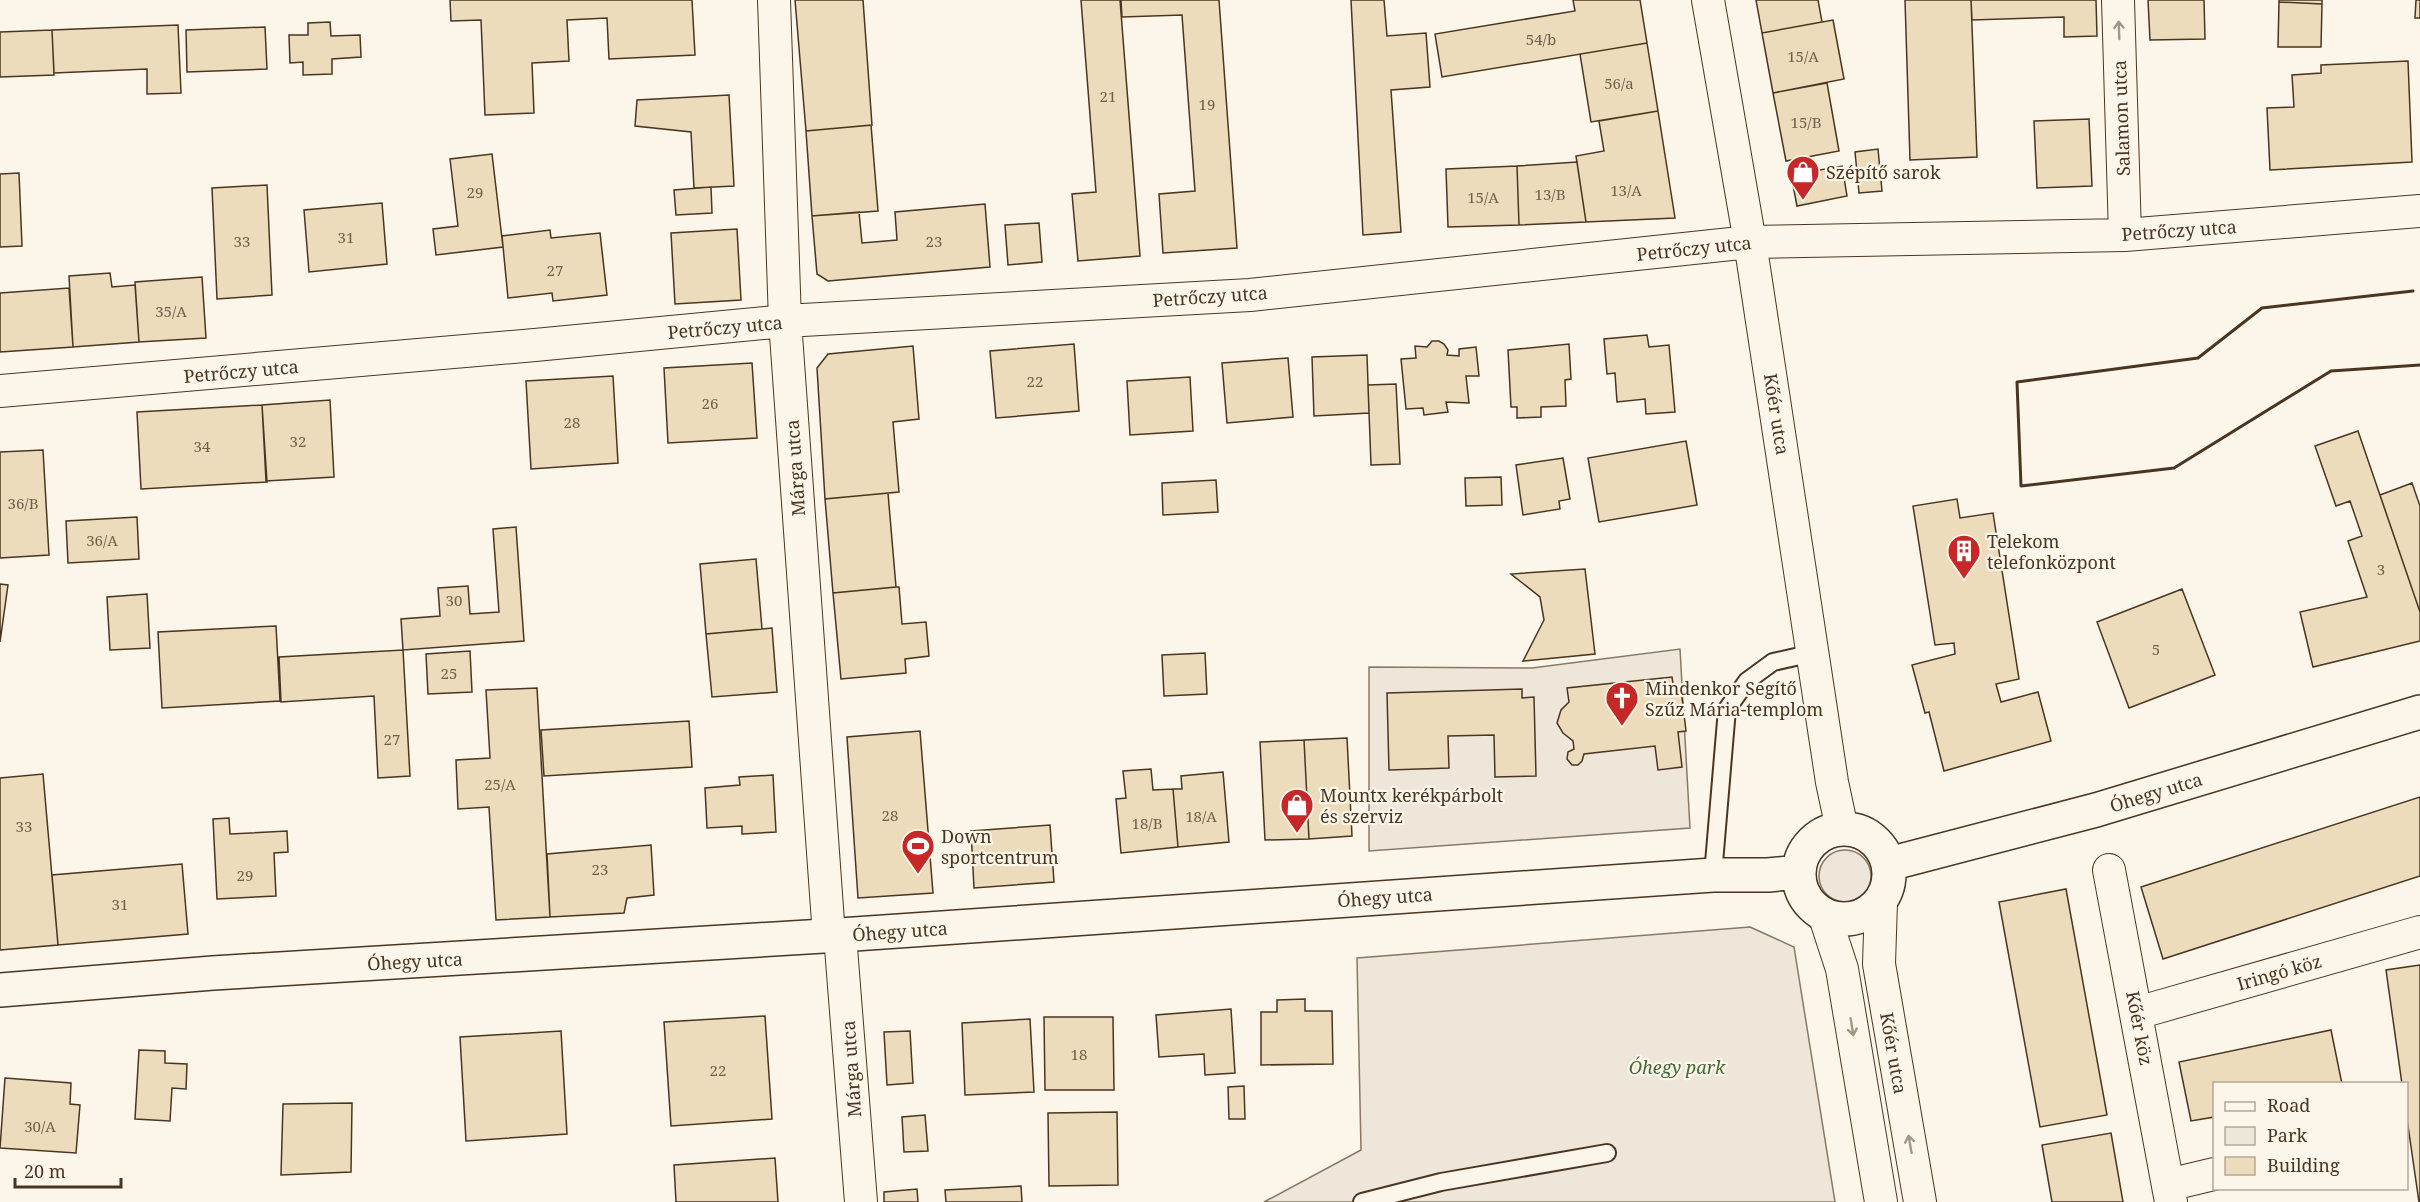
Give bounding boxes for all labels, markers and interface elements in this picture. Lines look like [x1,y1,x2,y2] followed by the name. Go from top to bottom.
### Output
[2113,20,2124,40] one-way arrow
[1526,29,1556,49] house number: 54/b
[1787,46,1819,66] house number: 15/A
[2107,60,2135,176] street label: Salamon utca
[1604,73,1634,93] house number: 56/a
[1100,86,1116,106] house number: 21
[1199,94,1215,114] house number: 19
[1791,112,1821,132] house number: 15/B
[1785,154,1821,201] shop icon: Szépítő sarok
[1826,160,1941,184] place label: Szépítő sarok
[1610,180,1642,200] house number: 13/A
[467,182,483,202] house number: 29
[1535,184,1565,204] house number: 13/B
[1467,187,1499,207] house number: 15/A
[2121,214,2237,246] street label: Petrőczy utca
[338,227,354,247] house number: 31
[1635,230,1753,266] street label: Petrőczy utca
[234,231,250,251] house number: 33
[926,231,942,251] house number: 23
[547,260,563,280] house number: 27
[1152,280,1268,312] street label: Petrőczy utca
[155,301,187,321] house number: 35/A
[666,310,784,344] street label: Petrőczy utca
[182,354,300,388] street label: Petrőczy utca
[1027,371,1043,391] house number: 22
[1759,372,1795,456] street label: Kőér utca
[702,393,718,413] house number: 26
[564,412,580,432] house number: 28
[780,419,810,517] street label: Márga utca
[290,431,306,451] house number: 32
[194,436,211,456] house number: 34
[8,493,38,513] house number: 36/B
[1987,529,2116,574] place label: Telekom telefonközpont
[86,530,118,550] house number: 36/A
[1946,533,1982,580] building icon: Telekom telefonközpont
[2377,559,2385,579] house number: 3
[446,590,462,610] house number: 30
[2152,639,2160,659] house number: 5
[441,663,457,683] house number: 25
[1645,676,1823,721] place label: Mindenkor Segítő Szűz Mária-templom
[1604,680,1640,727] church icon: Mindenkor Segítő Szűz Mária-templom
[384,729,400,749] house number: 27
[2107,767,2205,817] street label: Óhegy utca
[484,774,516,794] house number: 25/A
[1320,783,1503,828] place label: Mountx kerékpárbolt és szerviz
[1279,787,1315,834] shop icon: Mountx kerékpárbolt és szerviz
[882,805,898,825] house number: 28
[1185,806,1217,826] house number: 18/A
[1132,813,1162,833] house number: 18/B
[16,816,32,836] house number: 33
[941,824,1059,869] place label: Down sportcentrum
[900,828,936,875] sports icon: Down sportcentrum
[592,859,608,879] house number: 23
[237,865,253,885] house number: 29
[1336,882,1434,912] street label: Óhegy utca
[112,894,128,914] house number: 31
[851,916,949,946] street label: Óhegy utca
[367,947,463,975] street label: Óhegy utca
[2234,948,2324,996] street label: Iringó köz
[2121,989,2159,1067] street label: Kőér köz
[1875,1010,1913,1096] street label: Kőér utca
[1846,1017,1857,1036] one-way arrow
[836,1020,866,1118] street label: Márga utca
[1071,1044,1087,1064] house number: 18
[1629,1055,1726,1079] park label: Óhegy park
[710,1060,726,1080] house number: 22
[2213,1082,2408,1190] legend
[2267,1093,2310,1117] text: Road
[24,1116,56,1136] house number: 30/A
[2267,1123,2307,1147] text: Park
[1904,1135,1915,1155] one-way arrow
[15,1151,122,1189] scale bar
[2267,1153,2340,1177] text: Building
[24,1159,66,1183] text: 20 m

